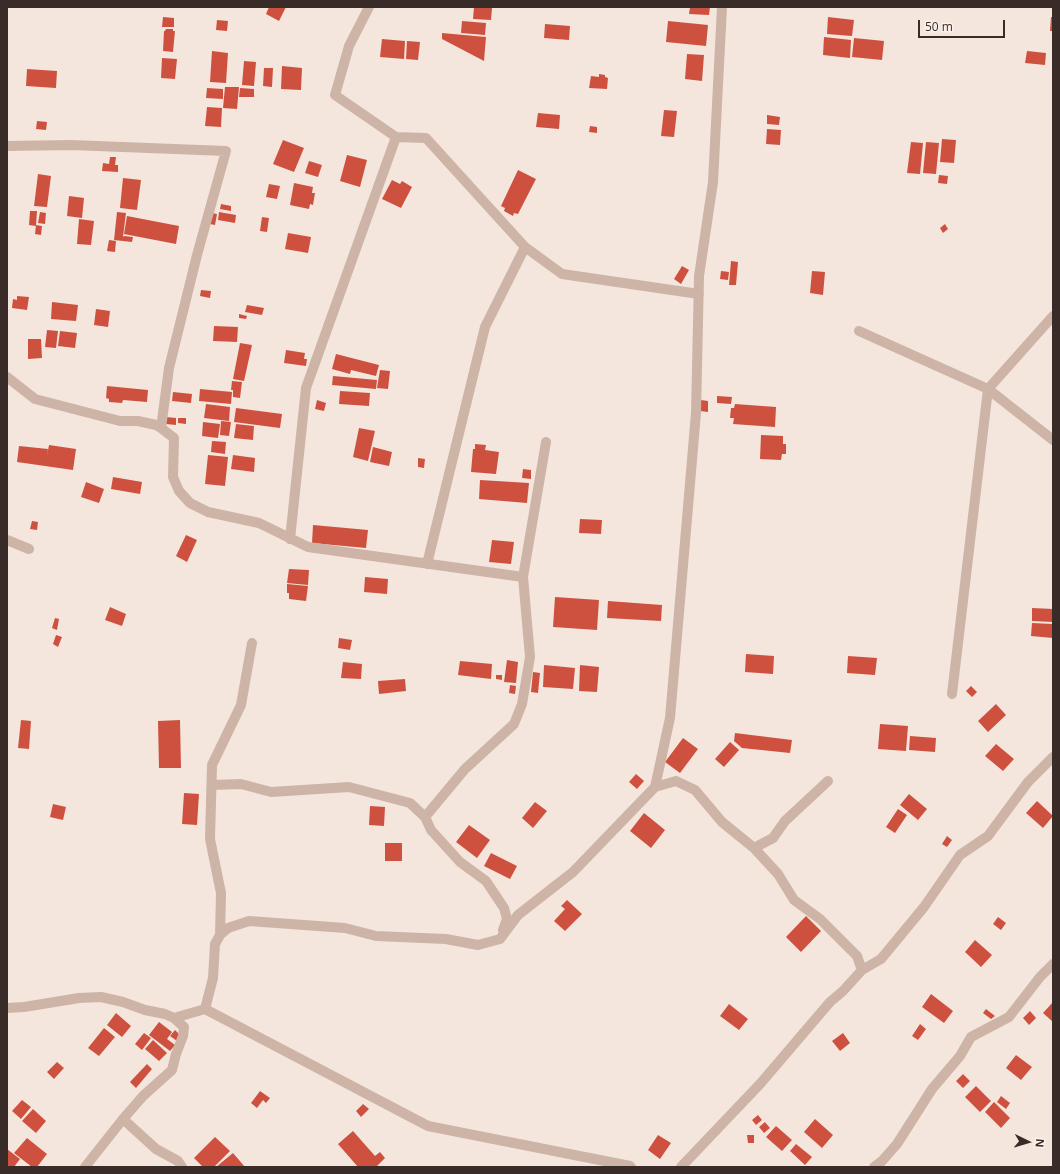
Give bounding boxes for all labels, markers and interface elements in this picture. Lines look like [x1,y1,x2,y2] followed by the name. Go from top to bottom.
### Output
[920,12,1007,38] scale bar
[925,18,953,35] text: 50 m
[1008,1122,1048,1162] north arrow
[1033,1138,1048,1148] text: N

